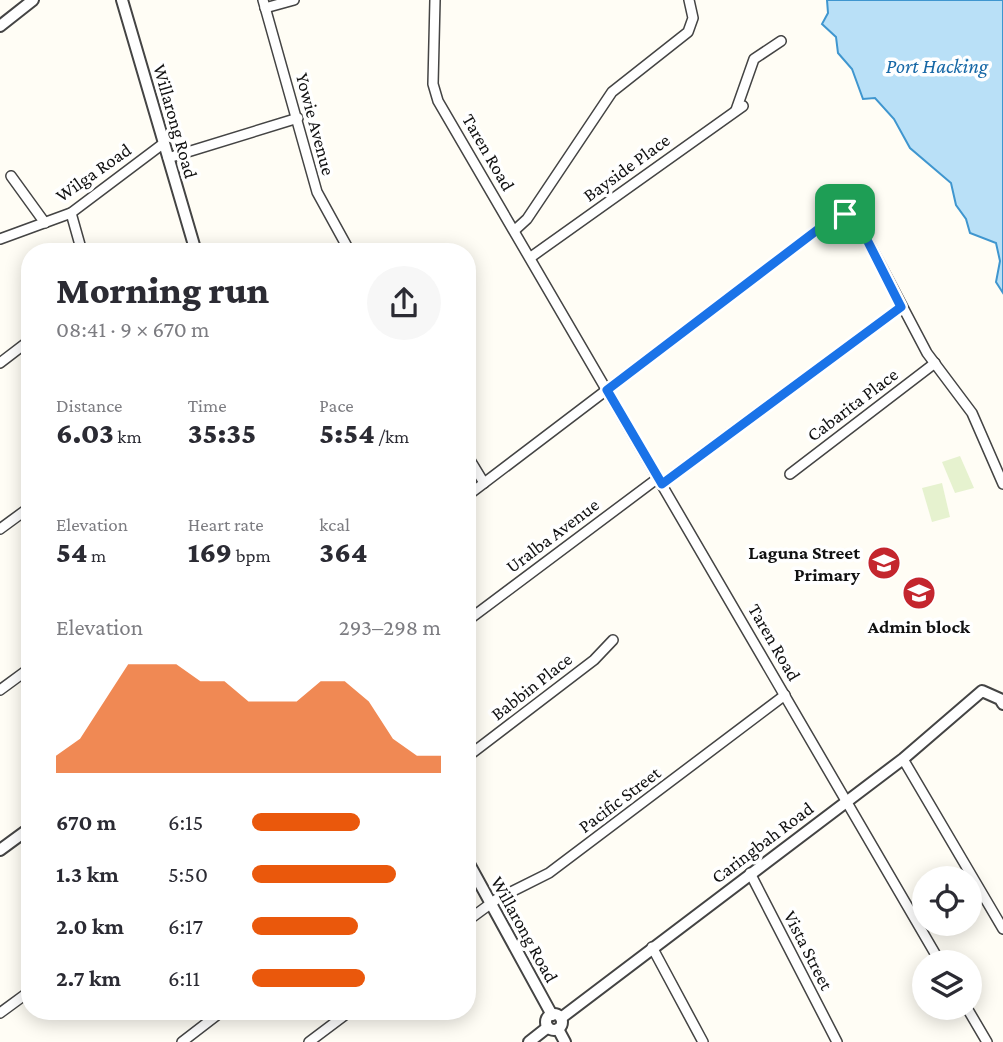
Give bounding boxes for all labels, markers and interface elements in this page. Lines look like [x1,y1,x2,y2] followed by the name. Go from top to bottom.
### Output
[886,54,989,78] water label: Port Hacking
[149,61,202,181] street label: Willarong Road
[292,71,339,178] street label: Yowie Avenue
[458,110,519,195] street label: Taren Road
[579,129,674,206] street label: Bayside Place
[52,139,135,206] street label: Wilga Road
[815,184,875,244] pin
[826,195,864,233] icon: arrive
[367,266,441,340] button: share
[56,269,269,311] text: Morning run
[56,316,209,342] text: 08:41 · 9 × 670 m
[803,363,902,445] street label: Cabarita Place
[56,395,122,416] text: Distance
[188,395,227,416] text: Time
[319,395,354,416] text: Pace
[56,416,114,449] text: 6.03
[188,416,256,449] text: 35:35
[319,416,375,449] text: 5:54
[114,426,142,447] text: km
[375,426,409,447] text: /km
[502,494,603,577] street label: Uralba Avenue
[56,514,128,535] text: Elevation
[188,514,264,535] text: Heart rate
[319,514,350,535] text: kcal
[56,535,88,568] text: 54
[188,535,232,568] text: 169
[319,535,368,568] text: 364
[748,542,861,585] place label: Laguna Street Primary
[865,544,903,582] school or university icon: Laguna Street Primary
[88,545,106,566] text: m
[232,545,271,566] text: bpm
[900,574,938,612] school or university icon: Admin block
[744,600,805,685] street label: Taren Road
[56,614,143,640] text: Elevation
[339,614,441,640] text: 293–298 m
[867,616,971,637] place label: Admin block
[487,648,576,725] street label: Babbin Place
[574,761,665,837] street label: Pacific Street
[707,797,817,887] street label: Caringbah Road
[56,809,116,835] text: 670 m
[168,809,203,835] text: 6:15
[56,861,119,887] text: 1.3 km
[168,861,208,887] text: 5:50
[912,866,982,1020] map controls
[912,866,982,936] button: locate
[487,872,562,986] street label: Willarong Road
[780,907,838,994] street label: Vista Street
[56,913,124,939] text: 2.0 km
[168,913,203,939] text: 6:17
[912,950,982,1020] button: layers
[56,965,121,991] text: 2.7 km
[168,965,200,991] text: 6:11

